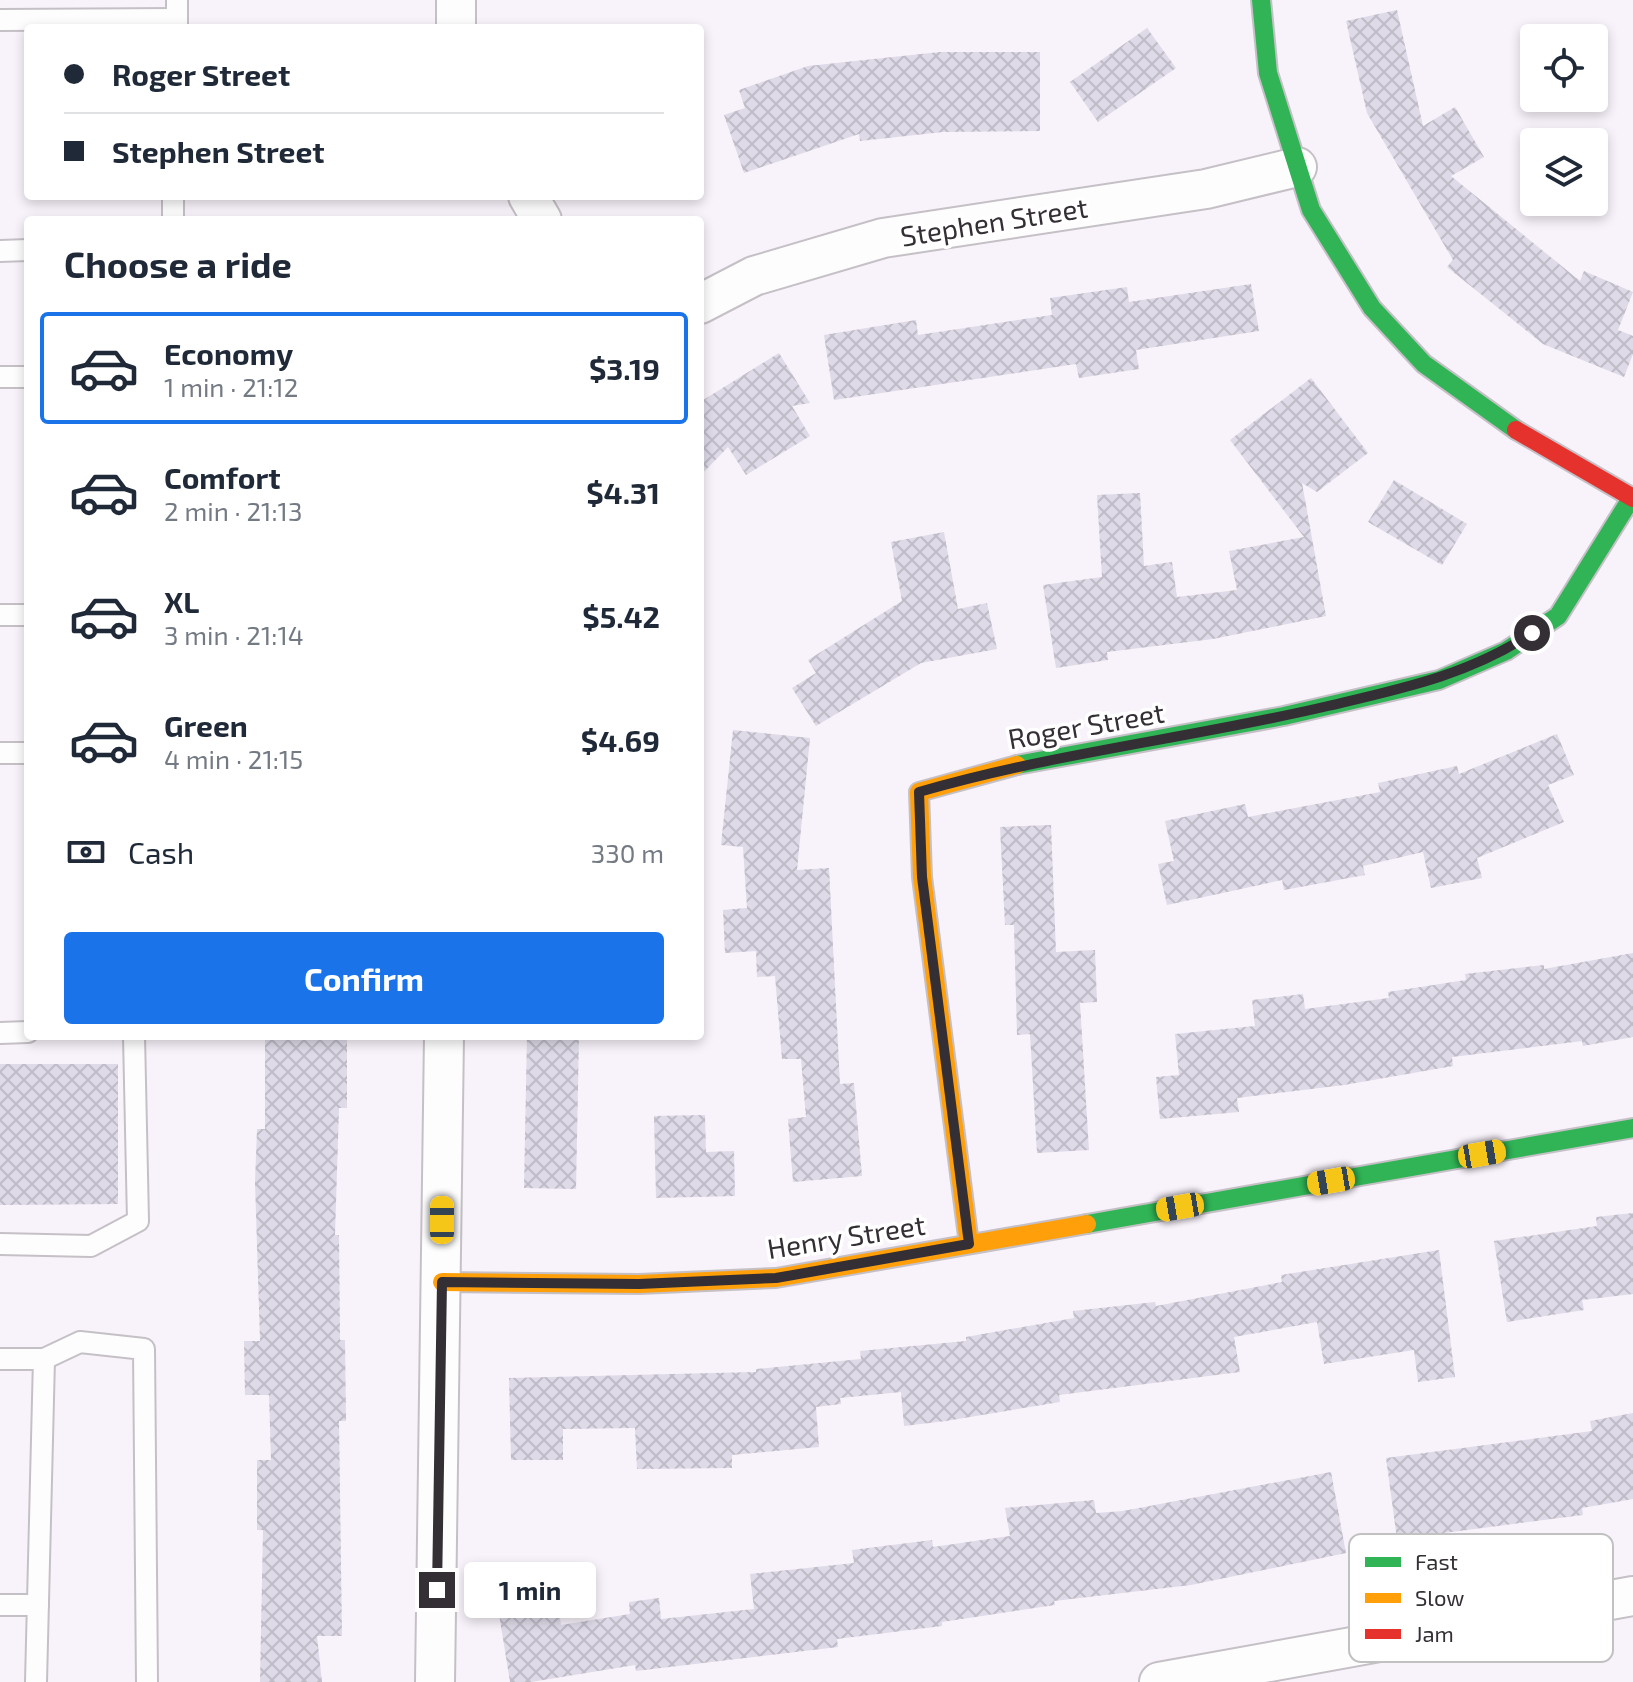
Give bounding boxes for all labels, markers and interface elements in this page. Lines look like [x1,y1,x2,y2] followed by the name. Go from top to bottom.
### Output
[1520,24,1608,216] map controls
[1520,24,1608,112] button: locate
[112,56,290,92] text: Roger Street
[1520,128,1608,216] button: layers
[112,133,325,169] text: Stephen Street
[898,189,1090,253] street label: Stephen Street
[64,242,292,285] text: Choose a ride
[68,332,140,404] icon: car
[164,335,293,371] text: Economy
[589,350,660,386] text: $3.19
[164,371,298,402] text: 1 min · 21:12
[68,456,140,528] icon: car
[164,459,281,495] text: Comfort
[586,474,660,510] text: $4.31
[164,495,302,526] text: 2 min · 21:13
[68,580,140,652] icon: car
[164,583,199,619] text: XL
[582,598,660,634] text: $5.42
[1514,615,1550,651] route start
[164,619,304,650] text: 3 min · 21:14
[1005,695,1167,755] street label: Roger Street
[68,704,140,776] icon: car
[164,707,248,743] text: Green
[581,722,660,758] text: $4.69
[164,743,303,774] text: 4 min · 21:15
[64,830,108,874] icon: cash
[128,834,194,870] text: Cash
[591,837,664,868] text: 330 m
[64,932,664,1024] button: Confirm
[1456,1138,1508,1170] car
[1305,1165,1357,1197] car
[1154,1191,1206,1223] car
[430,1196,454,1244] car
[765,1207,927,1265] street label: Henry Street
[1349,1534,1613,1662] legend
[1415,1548,1458,1574] text: Fast
[465,1562,597,1618] callout: 1 min
[419,1572,455,1608] route end
[499,1574,561,1605] text: 1 min
[1415,1584,1464,1610] text: Slow
[1415,1620,1454,1646] text: Jam

